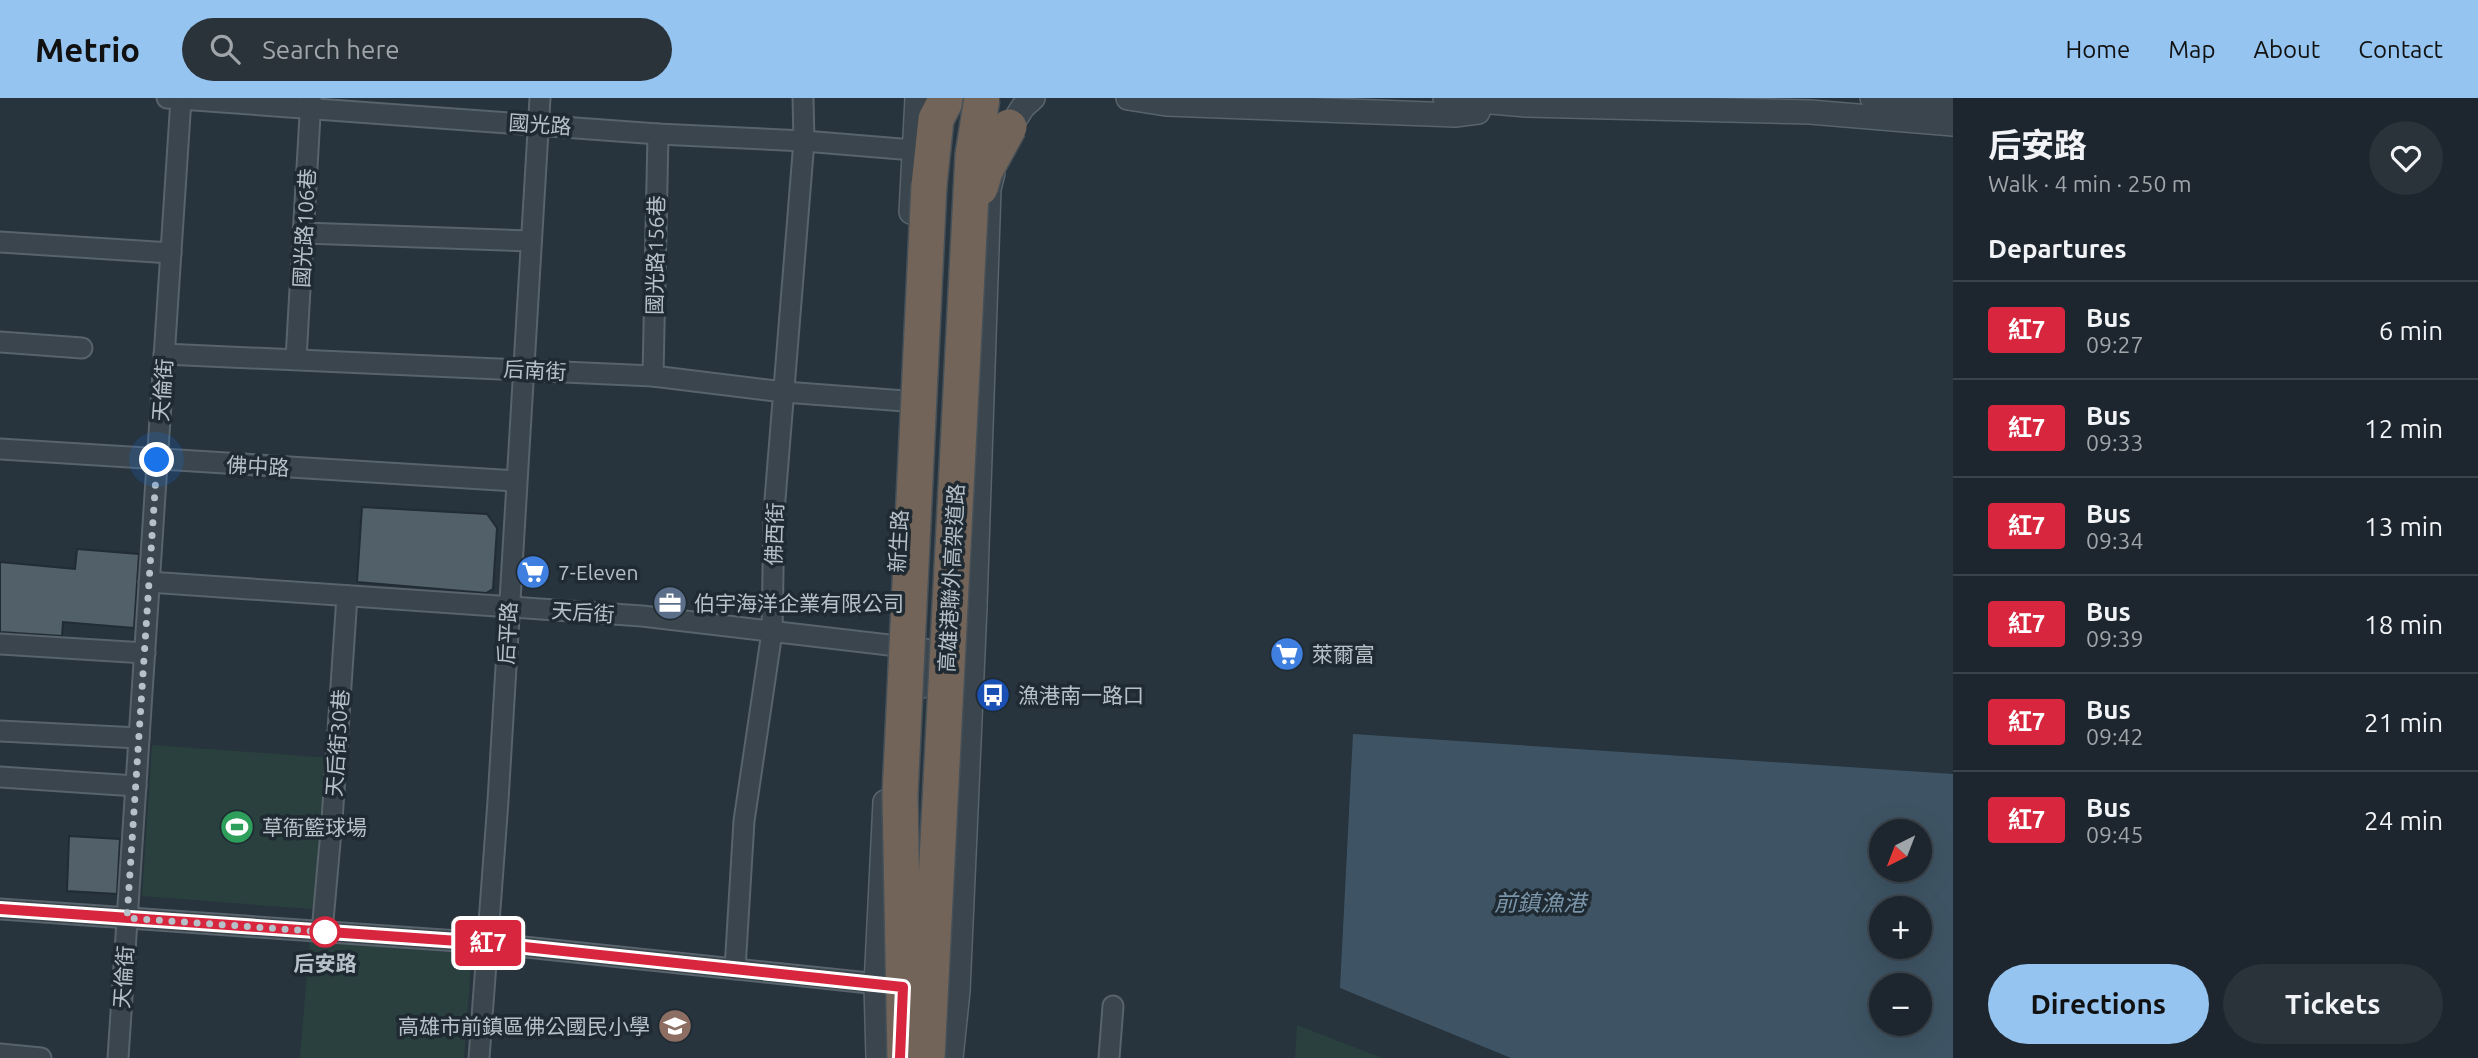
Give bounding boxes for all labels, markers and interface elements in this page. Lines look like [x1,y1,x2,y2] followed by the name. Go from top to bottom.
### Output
[182,18,672,81] search box
[206,30,244,68] icon: search
[35,31,140,68] text: Metrio
[262,35,400,64] text: Search here
[2065,36,2130,63] text: Home
[2168,36,2215,63] text: Map
[2253,36,2320,63] text: About
[2358,36,2443,63] text: Contact
[508,110,572,138] street label: 國光路
[2369,121,2443,195] button: heart
[1988,126,2087,163] text: 后安路
[289,168,319,288] street label: 國光路106巷
[1988,171,2192,196] text: Walk · 4 min · 250 m
[642,195,668,315] street label: 國光路156巷
[1988,234,2126,263] text: Departures
[2086,303,2131,332] text: Bus
[2008,316,2045,343] text: 紅7
[2379,316,2443,345] text: 6 min
[2086,332,2144,357] text: 09:27
[503,356,567,384] street label: 后南街
[148,358,176,422] street label: 天倫街
[2086,401,2131,430] text: Bus
[2008,414,2045,441] text: 紅7
[2364,414,2443,443] text: 12 min
[2086,430,2144,455] text: 09:33
[139,442,174,477] your location
[226,452,290,480] street label: 佛中路
[934,483,968,673] street label: 高雄港聯外高架道路
[2086,499,2131,528] text: Bus
[761,502,787,566] street label: 佛西街
[884,509,912,573] street label: 新生路
[2008,512,2045,539] text: 紅7
[2364,512,2443,541] text: 13 min
[2086,528,2144,553] text: 09:34
[514,553,552,591] supermarket icon: 7-Eleven
[558,560,639,584] place label: 7-Eleven
[651,584,689,622] office icon: 伯宇海洋企業有限公司
[694,591,904,615] place label: 伯宇海洋企業有限公司
[2086,597,2131,626] text: Bus
[551,598,615,626] street label: 天后街
[493,601,521,665] street label: 后平路
[2008,610,2045,637] text: 紅7
[2364,610,2443,639] text: 18 min
[2086,626,2144,651] text: 09:39
[1268,635,1306,673] supermarket icon: 萊爾富
[1312,642,1375,666] place label: 萊爾富
[974,676,1012,714] bus stop icon: 漁港南一路口
[1018,683,1144,707] place label: 漁港南一路口
[321,688,353,798] street label: 天后街30巷
[2086,695,2131,724] text: Bus
[2008,708,2045,735] text: 紅7
[2364,708,2443,737] text: 21 min
[2086,724,2144,749] text: 09:42
[2086,793,2131,822] text: Bus
[2008,806,2045,833] text: 紅7
[2364,806,2443,835] text: 24 min
[218,808,256,846] sports icon: 草衙籃球場
[262,815,367,839] place label: 草衙籃球場
[1869,819,1932,882] north arrow
[1869,819,1932,1036] map controls
[2086,822,2144,847] text: 09:45
[1494,890,1589,915] water label: 前鎮漁港
[1869,896,1932,959] button: +
[310,917,340,947] marker: 后安路
[456,920,520,966] line badge: 紅7
[469,929,507,956] text: 紅7
[109,945,137,1009] street label: 天倫街
[294,951,357,975] place label: 后安路
[1988,964,2209,1044] button: Directions
[2223,964,2443,1044] button: Tickets
[1869,973,1932,1036] button: −
[656,1007,694,1045] school or university icon: 高雄市前鎮區佛公國民小學
[398,1014,650,1038] place label: 高雄市前鎮區佛公國民小學

